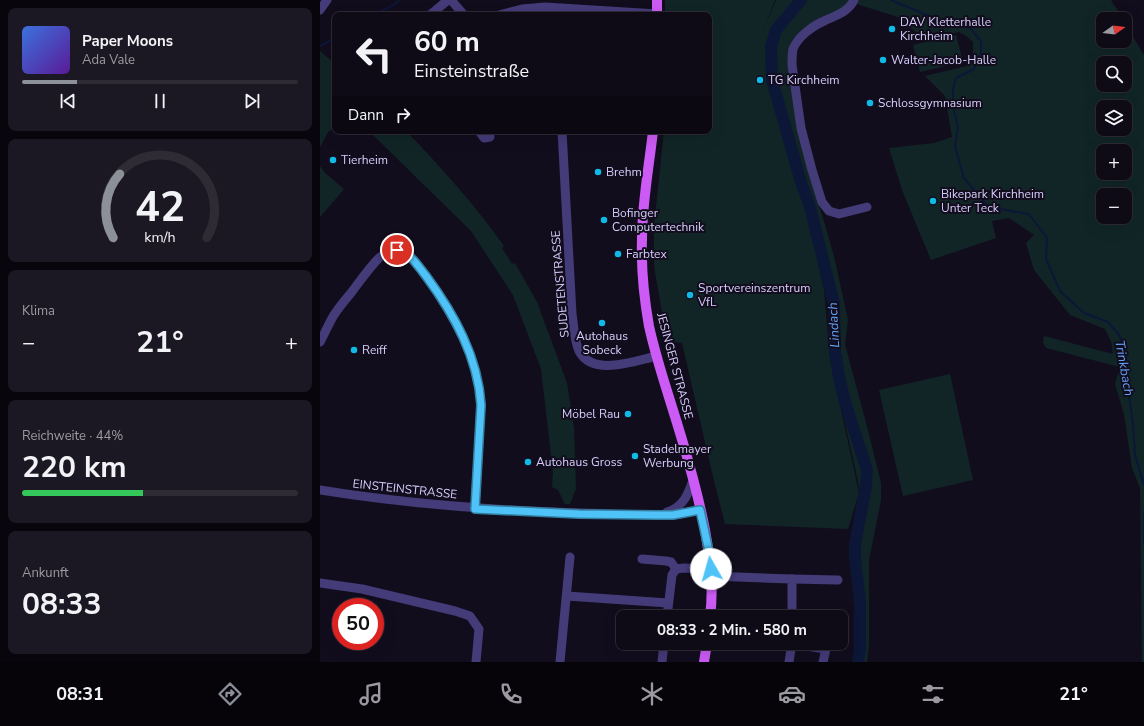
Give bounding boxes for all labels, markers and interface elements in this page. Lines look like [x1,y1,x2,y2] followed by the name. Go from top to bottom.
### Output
[1096,12,1132,48] north arrow
[1096,12,1132,224] map controls
[900,14,991,44] place label: DAV Kletterhalle Kirchheim
[414,23,480,61] text: 60 m
[887,24,897,34] marker: DAV Kletterhalle Kirchheim
[348,28,400,80] icon: left
[82,31,173,51] text: Paper Moons
[82,51,135,69] text: Ada Vale
[891,52,996,68] place label: Walter-Jacob-Halle
[878,55,888,65] marker: Walter-Jacob-Halle
[1096,56,1132,92] button: search
[414,59,529,83] text: Einsteinstraße
[768,72,840,88] place label: TG Kirchheim
[755,75,765,85] marker: TG Kirchheim
[57,90,79,112] icon: previous
[149,90,171,112] icon: pause
[241,90,263,112] icon: next
[878,95,982,111] place label: Schlossgymnasium
[865,98,875,108] marker: Schlossgymnasium
[1096,100,1132,136] button: layers
[392,104,414,126] icon: right
[348,105,384,125] text: Dann
[1096,144,1132,180] button: +
[341,152,388,168] place label: Tierheim
[328,155,338,165] marker: Tierheim
[606,164,642,180] place label: Brehm
[593,167,603,177] marker: Brehm
[135,179,185,236] text: 42
[941,186,1044,216] place label: Bikepark Kirchheim Unter Teck
[1096,188,1132,224] button: −
[928,196,938,206] marker: Bikepark Kirchheim Unter Teck
[612,205,705,235] place label: Bofinger Computertechnik
[599,215,609,225] marker: Bofinger Computertechnik
[144,228,176,247] text: km/h
[547,230,573,338] street label: SUDETENSTRASSE
[380,233,414,267] pin
[386,239,408,261] icon: arrive
[626,246,667,262] place label: Farbtex
[613,249,623,259] marker: Farbtex
[697,280,810,310] place label: Sportvereinszentrum VfL
[685,290,695,300] marker: Sportvereinszentrum VfL
[22,302,55,320] text: Klima
[824,302,844,348] water label: Lindach
[653,310,697,421] street label: JESINGER STRASSE
[597,318,607,328] marker: Autohaus Sobeck
[136,322,184,363] text: 21°
[22,328,35,358] text: −
[285,328,298,358] text: +
[576,328,628,358] place label: Autohaus Sobeck
[1110,339,1138,397] water label: Trinkbach
[362,342,388,358] place label: Reiff
[349,345,359,355] marker: Reiff
[562,406,620,422] place label: Möbel Rau
[623,409,633,419] marker: Möbel Rau
[22,427,123,445] text: Reichweite · 44%
[643,441,712,471] place label: Stadelmayer Werbung
[22,447,127,488] text: 220 km
[630,451,640,461] marker: Stadelmayer Werbung
[536,454,622,470] place label: Autohaus Gross
[523,457,533,467] marker: Autohaus Gross
[352,476,458,502] street label: EINSTEINSTRASSE
[690,548,732,590] position arrow
[22,564,69,582] text: Ankunft
[22,584,101,625] text: 08:33
[332,598,384,650] speed limit sign: 50
[657,620,807,640] text: 08:33 · 2 Min. · 580 m
[216,680,244,708] icon: directions
[357,680,385,708] icon: music
[497,680,525,708] icon: phone
[638,680,666,708] icon: climate
[778,680,806,708] icon: car
[919,680,947,708] icon: filters
[56,682,104,706] text: 08:31
[1059,682,1088,706] text: 21°

